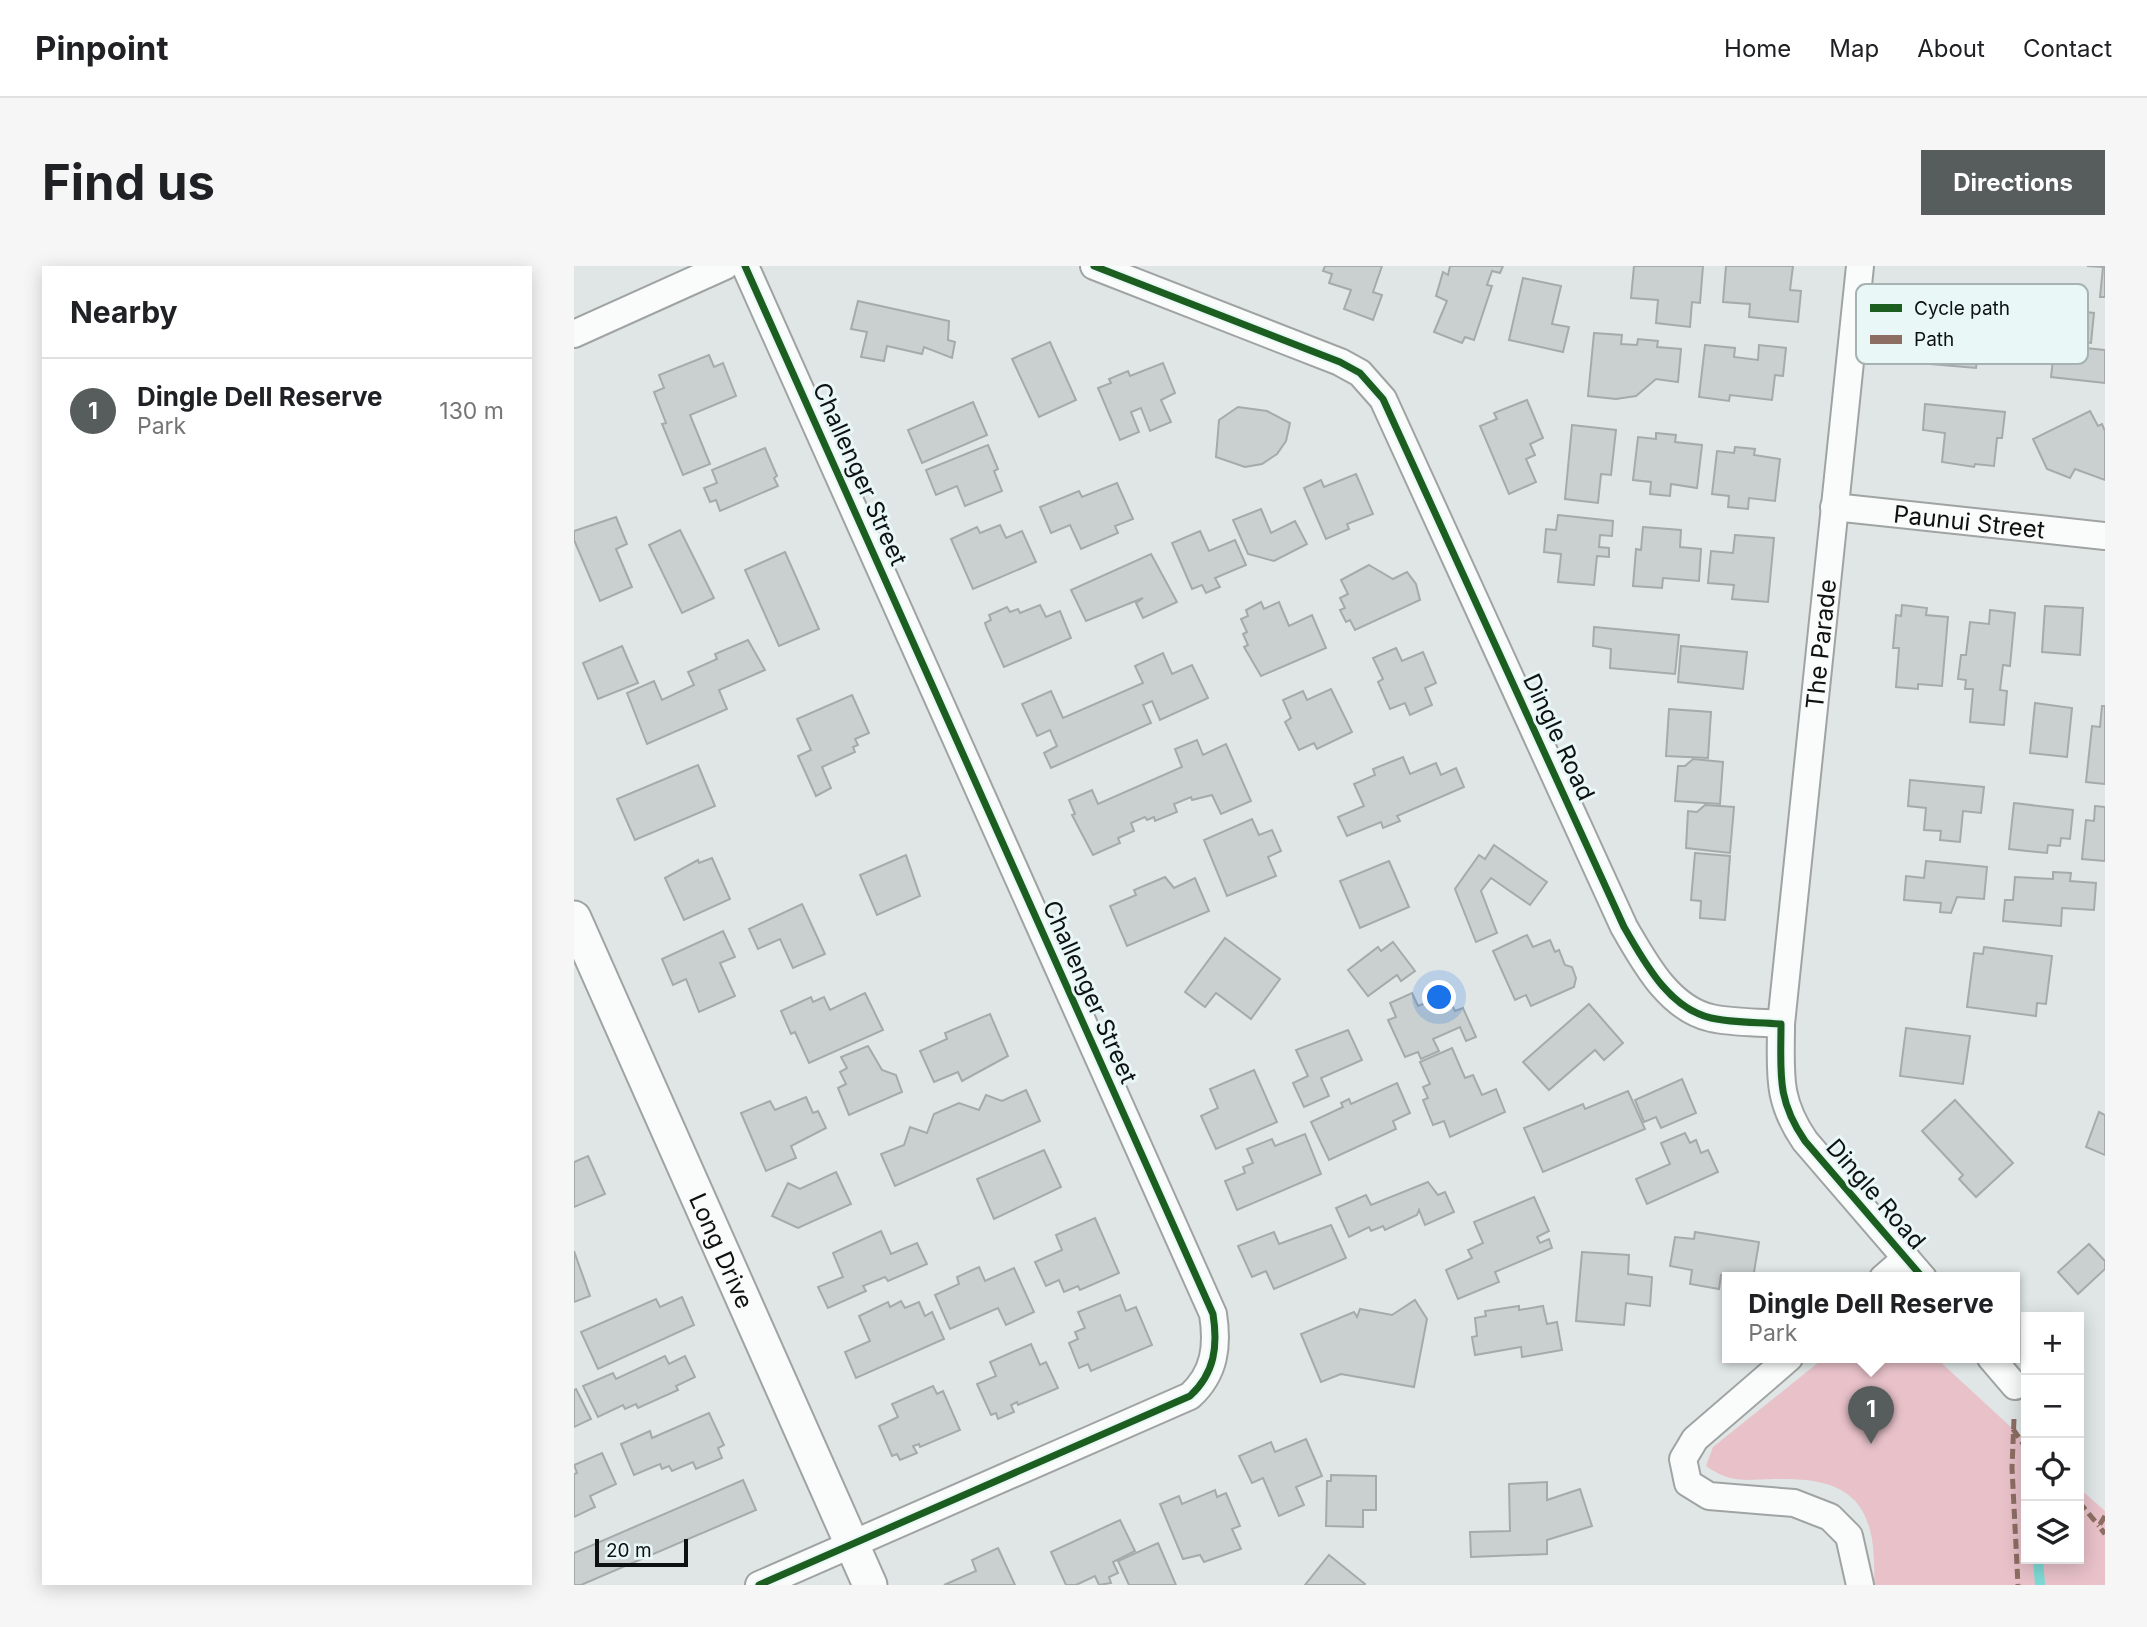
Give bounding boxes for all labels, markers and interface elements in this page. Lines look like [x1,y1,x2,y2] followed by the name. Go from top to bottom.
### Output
[35,28,168,68] text: Pinpoint
[1724,34,1791,63] text: Home
[1829,34,1879,63] text: Map
[1917,34,1985,63] text: About
[2023,34,2112,63] text: Contact
[1921,150,2105,215] button: Directions
[42,153,215,212] text: Find us
[1856,284,2088,364] legend
[70,294,178,330] text: Nearby
[1914,297,2010,320] text: Cycle path
[1914,328,1954,351] text: Path
[807,378,913,570] street label: Challenger Street
[137,381,383,412] text: Dingle Dell Reserve
[88,397,98,425] text: 1
[439,397,504,425] text: 130 m
[137,412,186,440] text: Park
[1892,499,2046,544] street label: Paunui Street
[1799,578,1842,710] street label: The Parade
[1517,669,1601,805] street label: Dingle Road
[1037,896,1143,1088] street label: Challenger Street
[1422,980,1456,1014] your location
[1820,1133,1932,1255] street label: Dingle Road
[683,1189,760,1313] street label: Long Drive
[1722,1272,2020,1363] popup
[1748,1288,1994,1319] text: Dingle Dell Reserve
[2021,1312,2084,1564] map controls
[2021,1312,2084,1375] button: +
[1748,1319,1797,1347] text: Park
[2021,1375,2084,1438] button: −
[1848,1386,1894,1444] pin: 1
[2021,1438,2084,1501] button: locate
[2021,1501,2084,1564] button: layers
[595,1536,688,1568] scale bar
[606,1539,652,1562] text: 20 m

